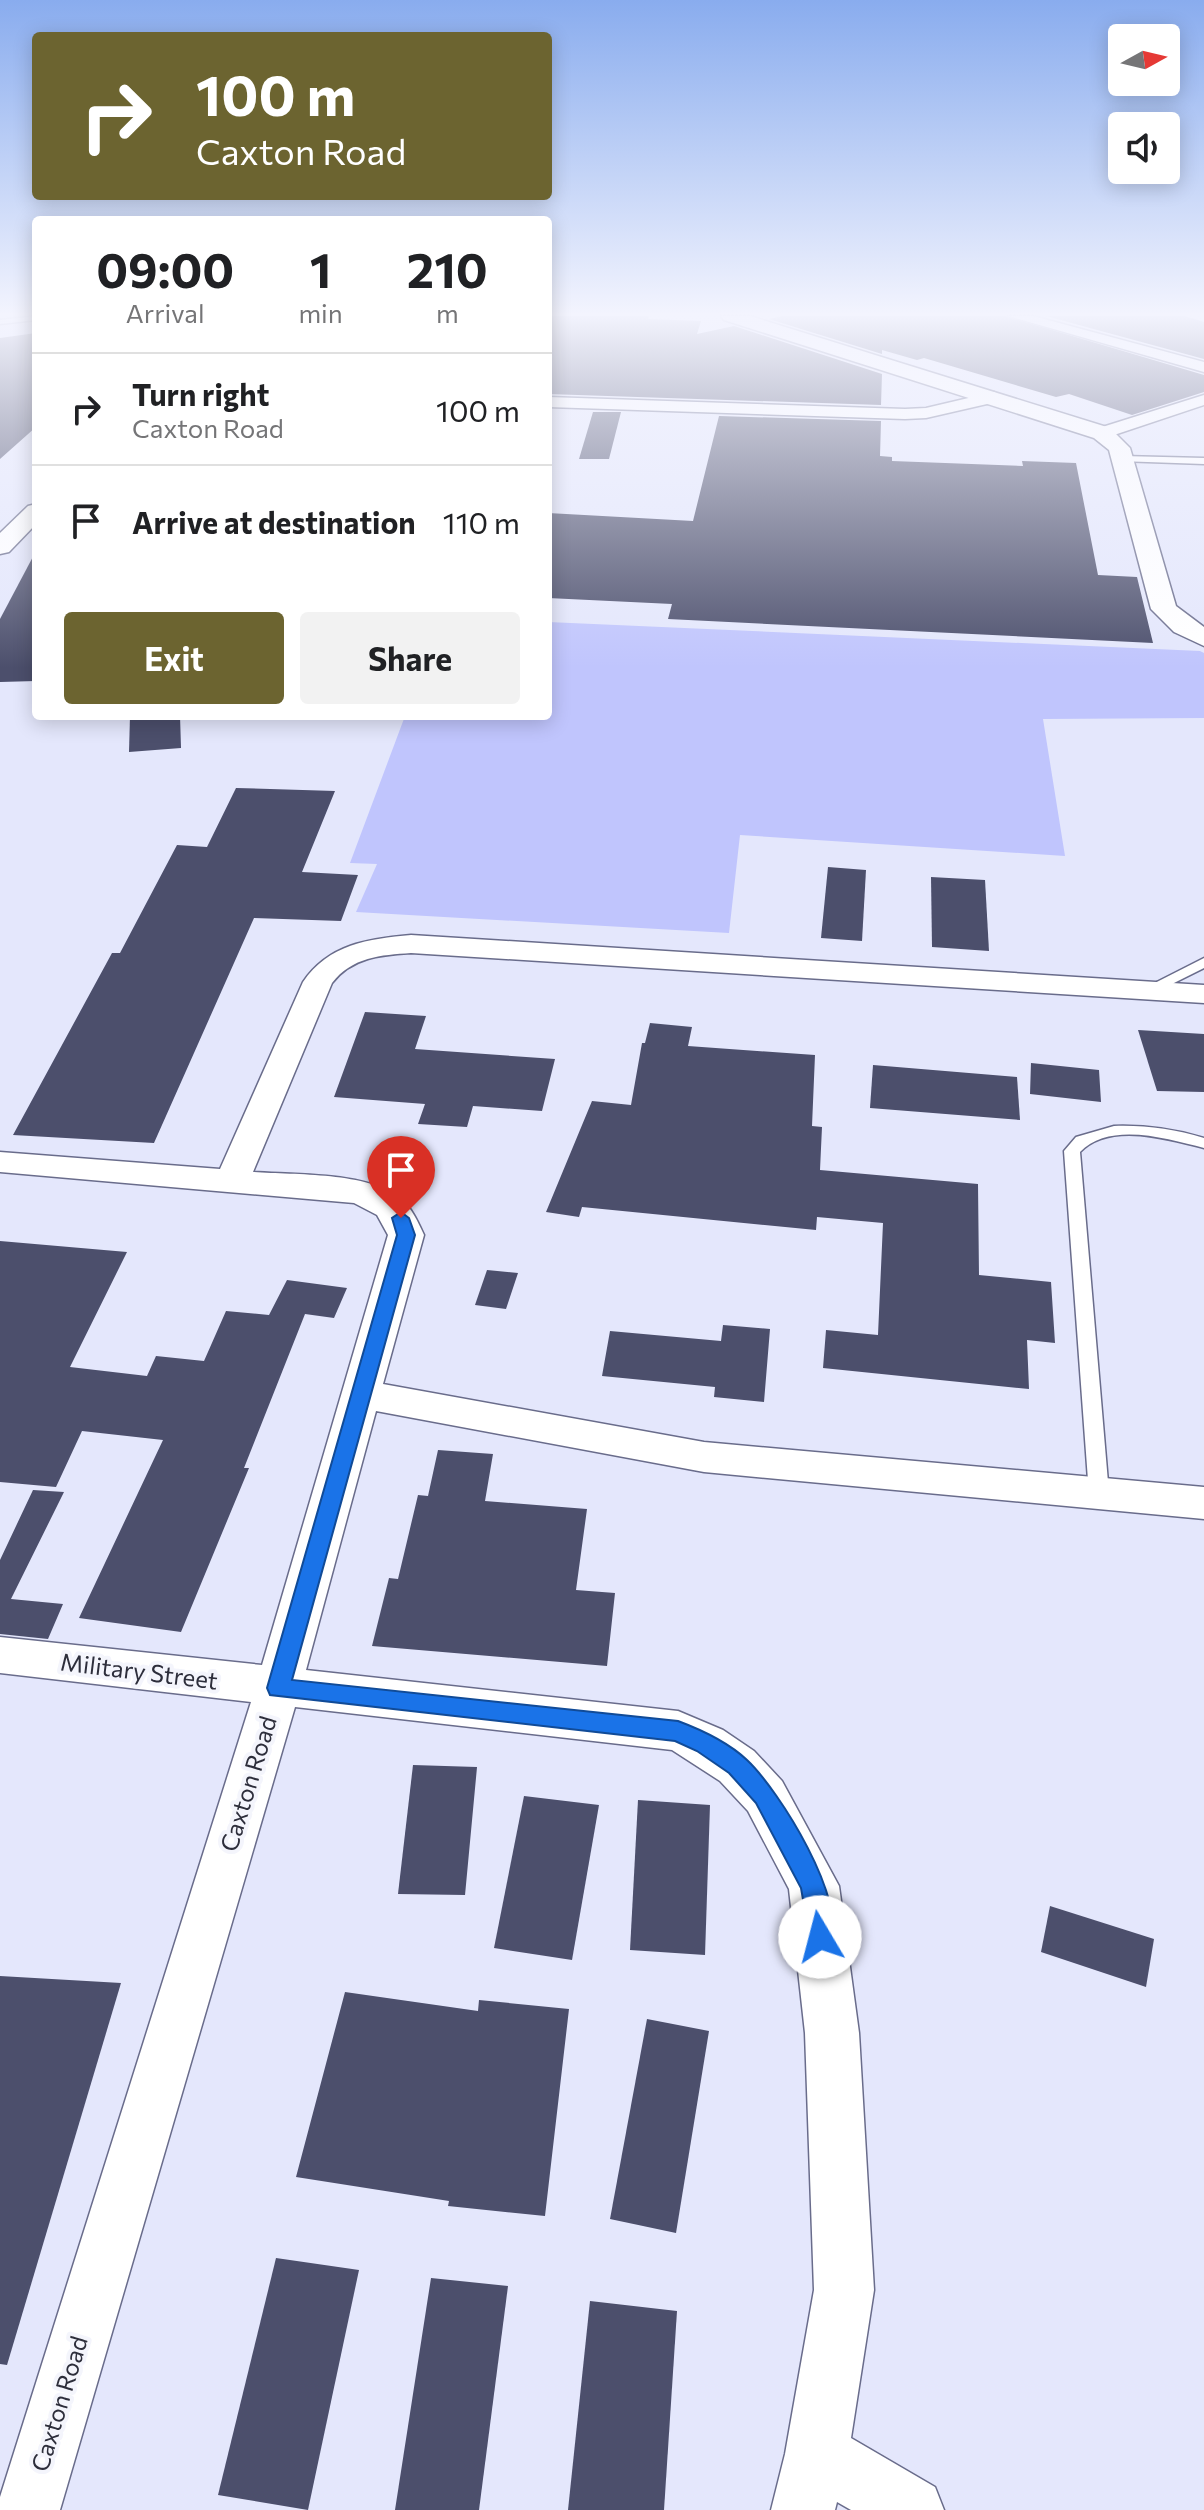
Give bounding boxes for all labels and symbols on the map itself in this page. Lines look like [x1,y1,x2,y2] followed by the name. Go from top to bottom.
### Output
[1108,24,1180,96] north arrow
[367,1136,435,1218] pin
[59,1646,220,1695] street label: Military Street
[213,1712,282,1855] street label: Caxton Road
[778,1895,862,1979] position arrow
[24,2332,93,2475] street label: Caxton Road

